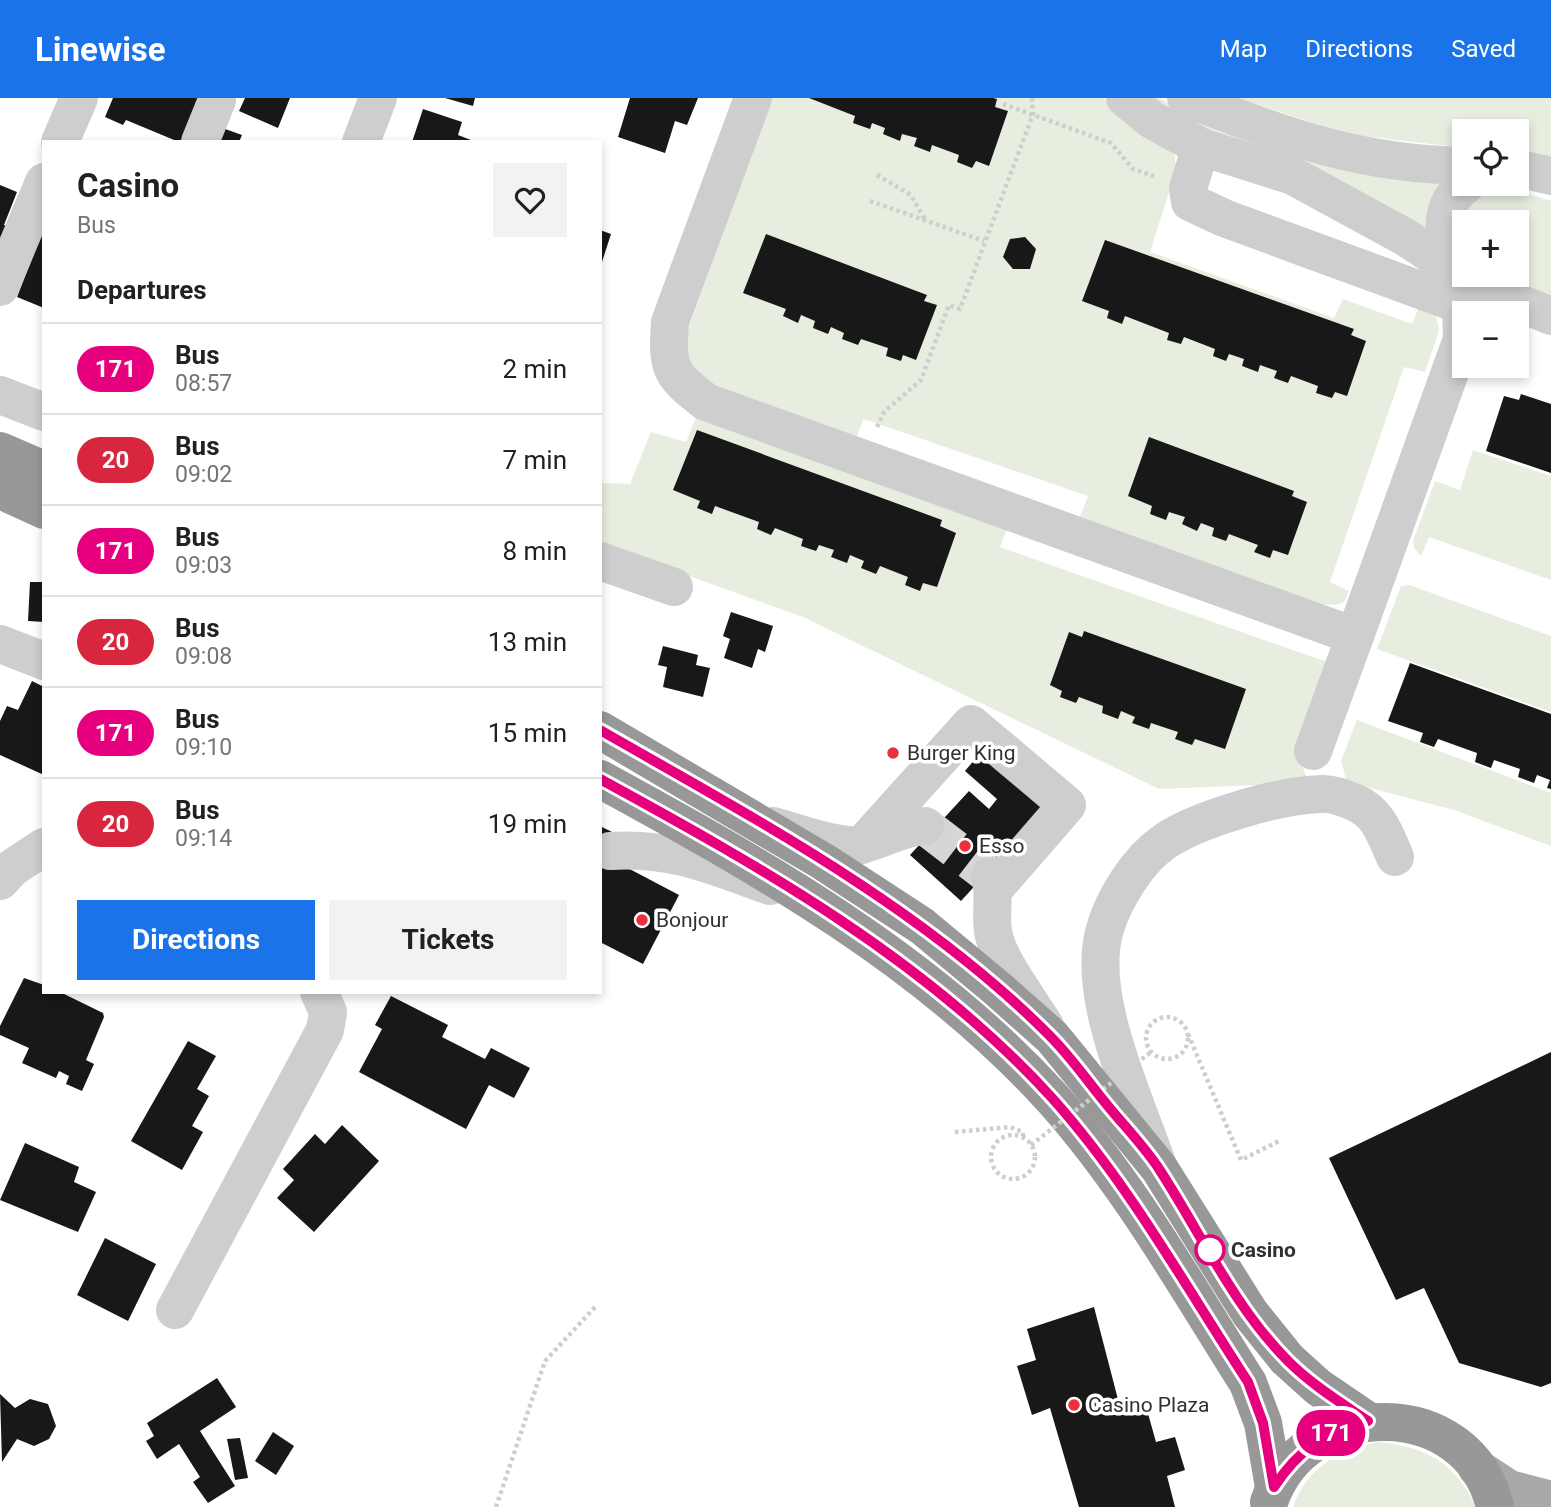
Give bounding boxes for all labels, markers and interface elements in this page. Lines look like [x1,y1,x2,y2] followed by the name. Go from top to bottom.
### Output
[35,30,166,69] text: Linewise
[1220,35,1267,63] text: Map
[1305,35,1413,63] text: Directions
[1451,35,1516,63] text: Saved
[1452,119,1529,378] map controls
[1452,119,1529,196] button: locate
[493,163,567,237] button: heart
[77,166,179,205] text: Casino
[1452,210,1529,287] button: +
[77,212,116,239] text: Bus
[77,275,207,305] text: Departures
[1452,301,1529,378] button: −
[175,340,220,370] text: Bus
[502,354,567,384] text: 2 min
[95,355,136,383] text: 171
[175,370,232,397] text: 08:57
[175,431,220,461] text: Bus
[502,445,567,475] text: 7 min
[102,446,129,474] text: 20
[175,461,232,488] text: 09:02
[175,522,220,552] text: Bus
[502,536,567,566] text: 8 min
[95,537,136,565] text: 171
[175,552,232,579] text: 09:03
[175,613,220,643] text: Bus
[488,627,567,657] text: 13 min
[102,628,129,656] text: 20
[175,643,232,670] text: 09:08
[175,704,220,734] text: Bus
[488,718,567,748] text: 15 min
[95,719,136,747] text: 171
[175,734,232,761] text: 09:10
[907,741,1016,765] place label: Burger King
[885,745,901,761] marker: Burger King
[175,795,220,825] text: Bus
[488,809,567,839] text: 19 min
[102,810,129,838] text: 20
[175,825,232,852] text: 09:14
[979,834,1025,858] place label: Esso
[957,838,973,854] marker: Esso
[77,900,315,980] button: Directions
[329,900,567,980] button: Tickets
[656,908,728,932] place label: Bonjour
[634,912,650,928] marker: Bonjour
[1195,1235,1225,1265] marker: Casino
[1231,1238,1296,1262] place label: Casino
[1088,1393,1209,1417] place label: Casino Plaza
[1066,1397,1082,1413] marker: Casino Plaza
[1291,1410,1371,1456] line badge: 171
[1310,1419,1352,1447] text: 171

